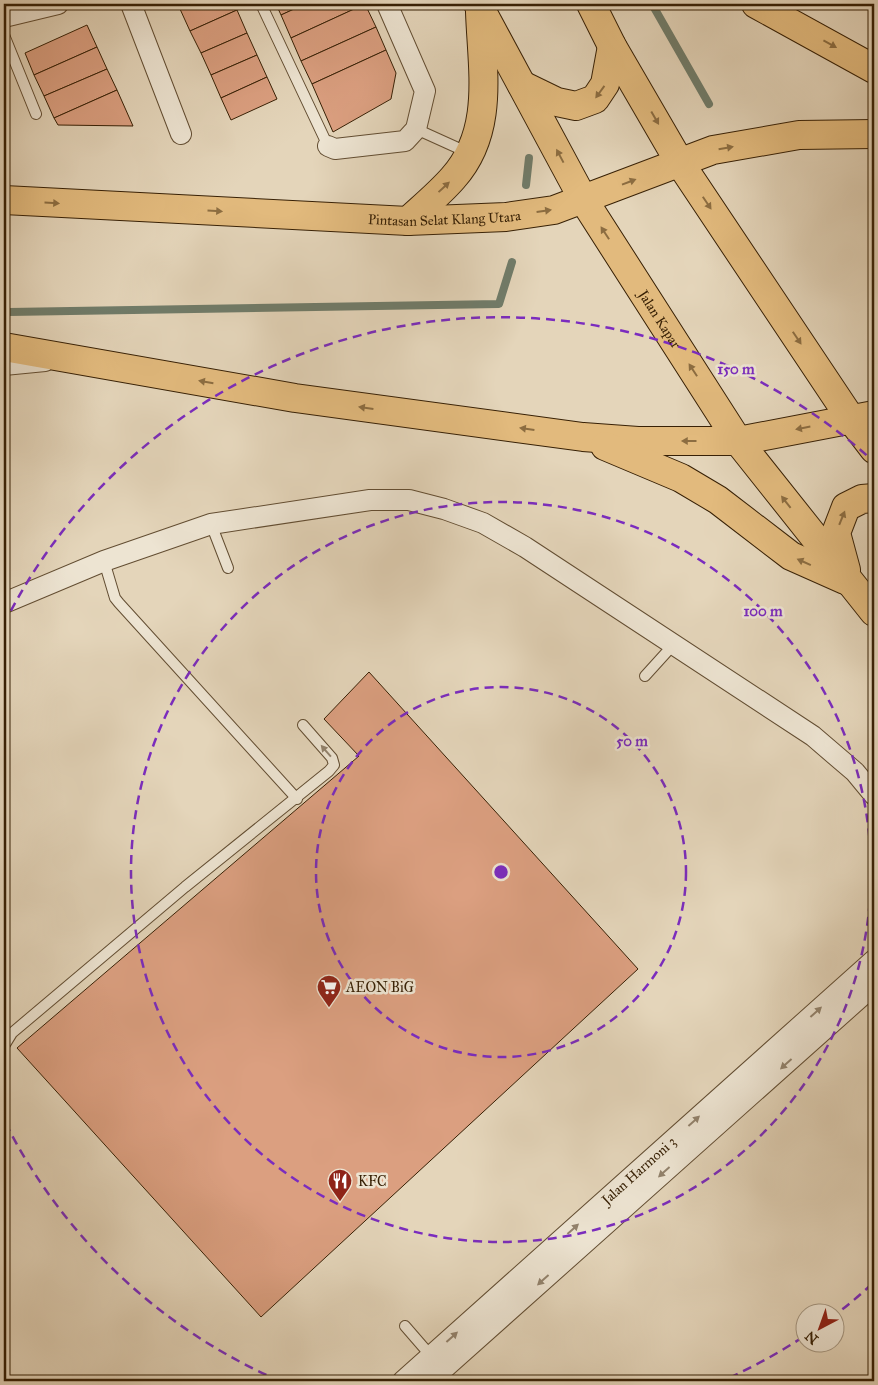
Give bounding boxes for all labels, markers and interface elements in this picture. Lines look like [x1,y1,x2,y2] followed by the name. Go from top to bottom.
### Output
[822,40,837,48] one-way arrow
[595,85,605,99] one-way arrow
[650,112,659,125] one-way arrow
[719,143,735,151] one-way arrow
[556,149,564,163] one-way arrow
[622,178,637,186] one-way arrow
[437,181,449,193] one-way arrow
[702,196,712,210] one-way arrow
[45,199,61,207] one-way arrow
[207,207,223,215] one-way arrow
[367,207,522,230] street label: Pintasan Selat Klang Utara
[536,207,552,215] one-way arrow
[601,227,610,240] one-way arrow
[633,285,685,352] street label: Jalan Kapar
[792,331,802,345] one-way arrow
[717,360,755,378] text: 150 m
[688,364,697,377] one-way arrow
[197,378,213,386] one-way arrow
[358,403,374,411] one-way arrow
[796,424,811,432] one-way arrow
[519,425,535,433] one-way arrow
[681,437,697,445] one-way arrow
[780,496,791,509] one-way arrow
[838,511,846,525] one-way arrow
[797,557,811,565] one-way arrow
[743,602,783,620] text: 100 m
[616,732,648,750] text: 50 m
[320,745,331,758] one-way arrow
[492,863,510,881] centre of rings
[316,974,342,1008] supermarket icon: AEON BiG
[345,979,414,996] place label: AEON BiG
[809,1007,822,1018] one-way arrow
[780,1058,792,1070] one-way arrow
[688,1115,701,1126] one-way arrow
[597,1133,680,1210] street label: Jalan Harmoni 3
[659,1166,671,1178] one-way arrow
[327,1168,353,1202] restaurant icon: KFC
[358,1173,387,1190] place label: KFC
[567,1223,579,1235] one-way arrow
[538,1274,550,1286] one-way arrow
[796,1302,846,1352] north arrow
[802,1327,822,1348] text: N
[446,1331,458,1343] one-way arrow

